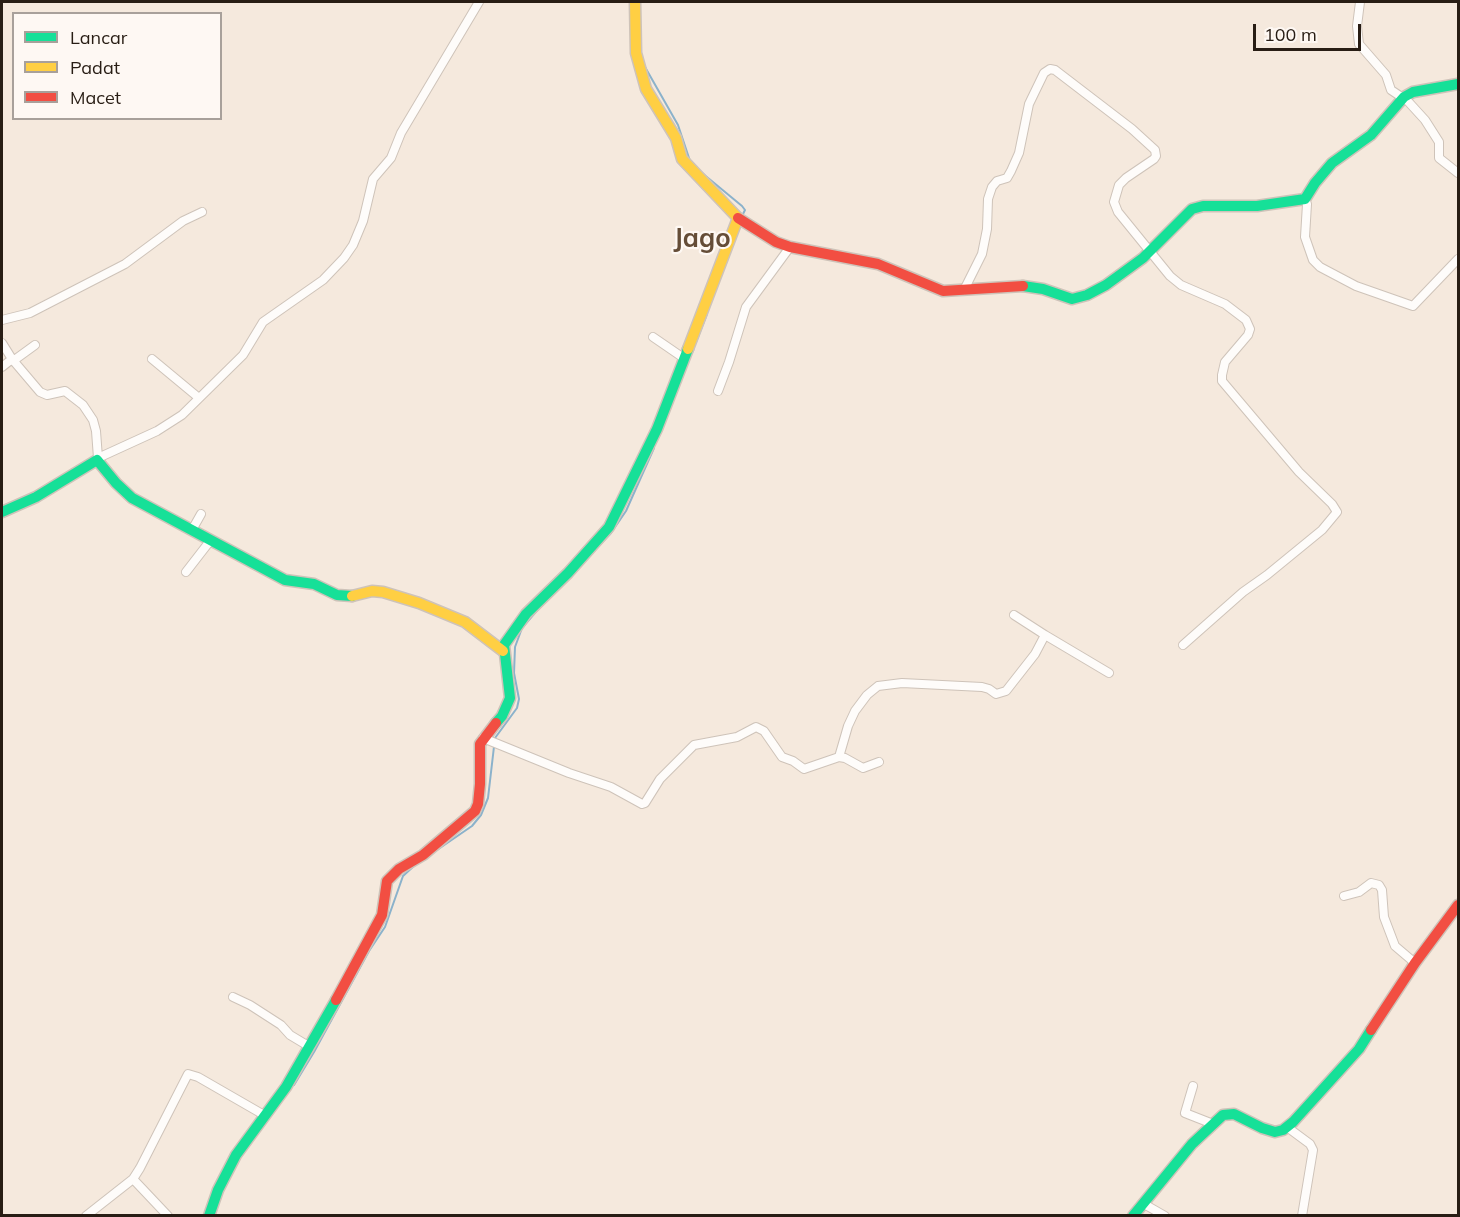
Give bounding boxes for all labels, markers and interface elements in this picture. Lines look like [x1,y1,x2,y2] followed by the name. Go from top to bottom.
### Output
[12,12,222,120] legend
[1256,12,1364,50] scale bar
[1264,23,1317,46] text: 100 m
[70,26,127,49] text: Lancar
[70,56,120,79] text: Padat
[70,86,121,109] text: Macet
[673,223,731,255] district label: Jago

